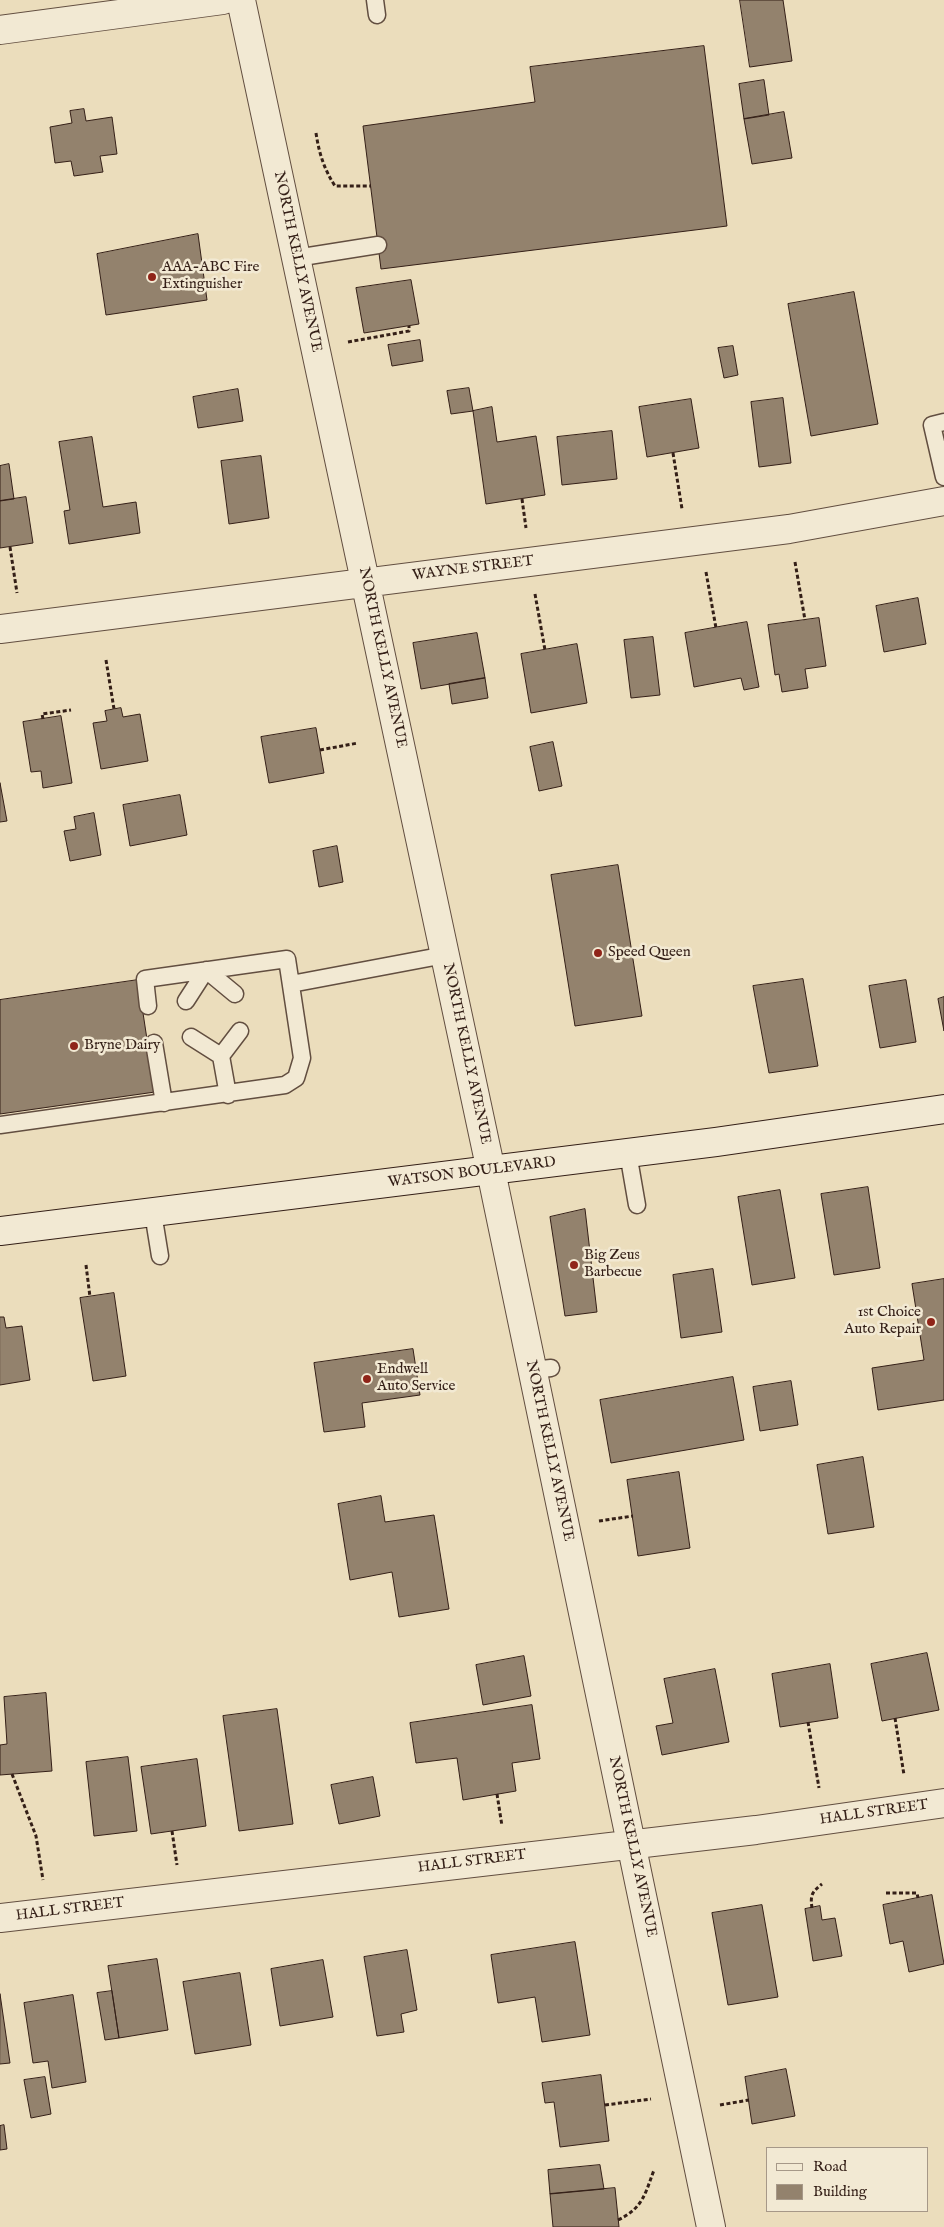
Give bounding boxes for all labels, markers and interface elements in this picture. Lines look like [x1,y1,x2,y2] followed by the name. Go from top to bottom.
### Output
[269,170,325,354] street label: NORTH KELLY AVENUE
[162,259,259,294] place label: AAA-ABC Fire Extinguisher
[146,271,158,283] marker: AAA-ABC Fire Extinguisher
[411,553,535,585] street label: WAYNE STREET
[354,566,410,750] street label: NORTH KELLY AVENUE
[608,944,691,962] place label: Speed Queen
[592,947,604,959] marker: Speed Queen
[438,962,494,1146] street label: NORTH KELLY AVENUE
[84,1037,160,1055] place label: Bryne Dairy
[68,1040,80,1052] marker: Bryne Dairy
[387,1154,557,1192] street label: WATSON BOULEVARD
[584,1247,642,1282] place label: Big Zeus Barbecue
[568,1259,580,1271] marker: Big Zeus Barbecue
[844,1304,921,1339] place label: 1st Choice Auto Repair
[925,1316,937,1328] marker: 1st Choice Auto Repair
[521,1359,577,1543] street label: NORTH KELLY AVENUE
[377,1361,455,1396] place label: Endwell Auto Service
[361,1373,373,1385] marker: Endwell Auto Service
[604,1755,660,1939] street label: NORTH KELLY AVENUE
[819,1796,929,1830] street label: HALL STREET
[417,1846,527,1878] street label: HALL STREET
[15,1894,125,1926] street label: HALL STREET
[766,2147,929,2212] legend
[813,2157,847,2176] text: Road
[813,2182,867,2201] text: Building

